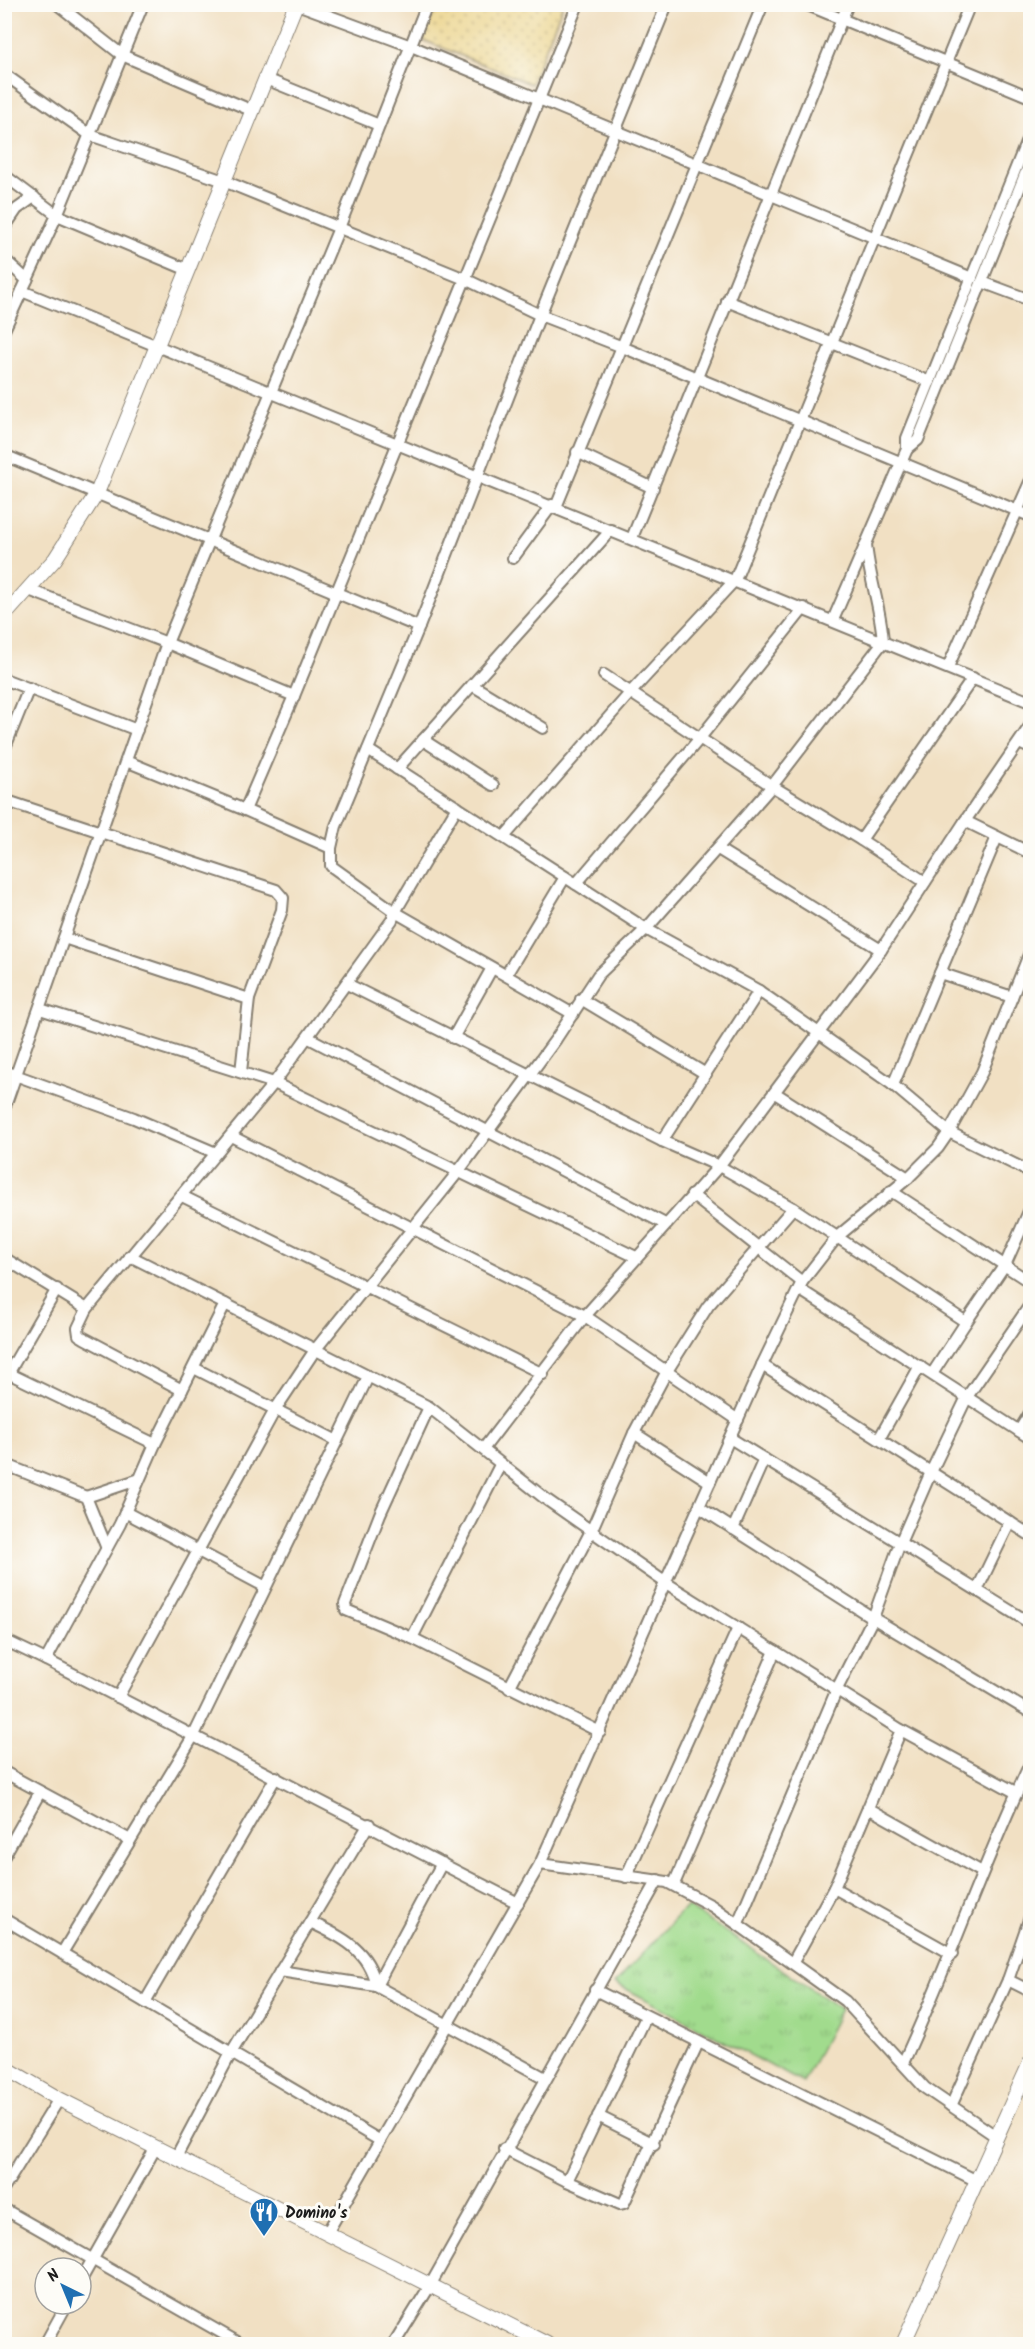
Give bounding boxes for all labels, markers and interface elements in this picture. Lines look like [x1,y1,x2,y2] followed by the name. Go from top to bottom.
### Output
[248,2196,280,2238] restaurant icon: Domino's
[285,2201,348,2226] place label: Domino's
[33,2256,93,2316] north arrow
[42,2264,66,2289] text: N

